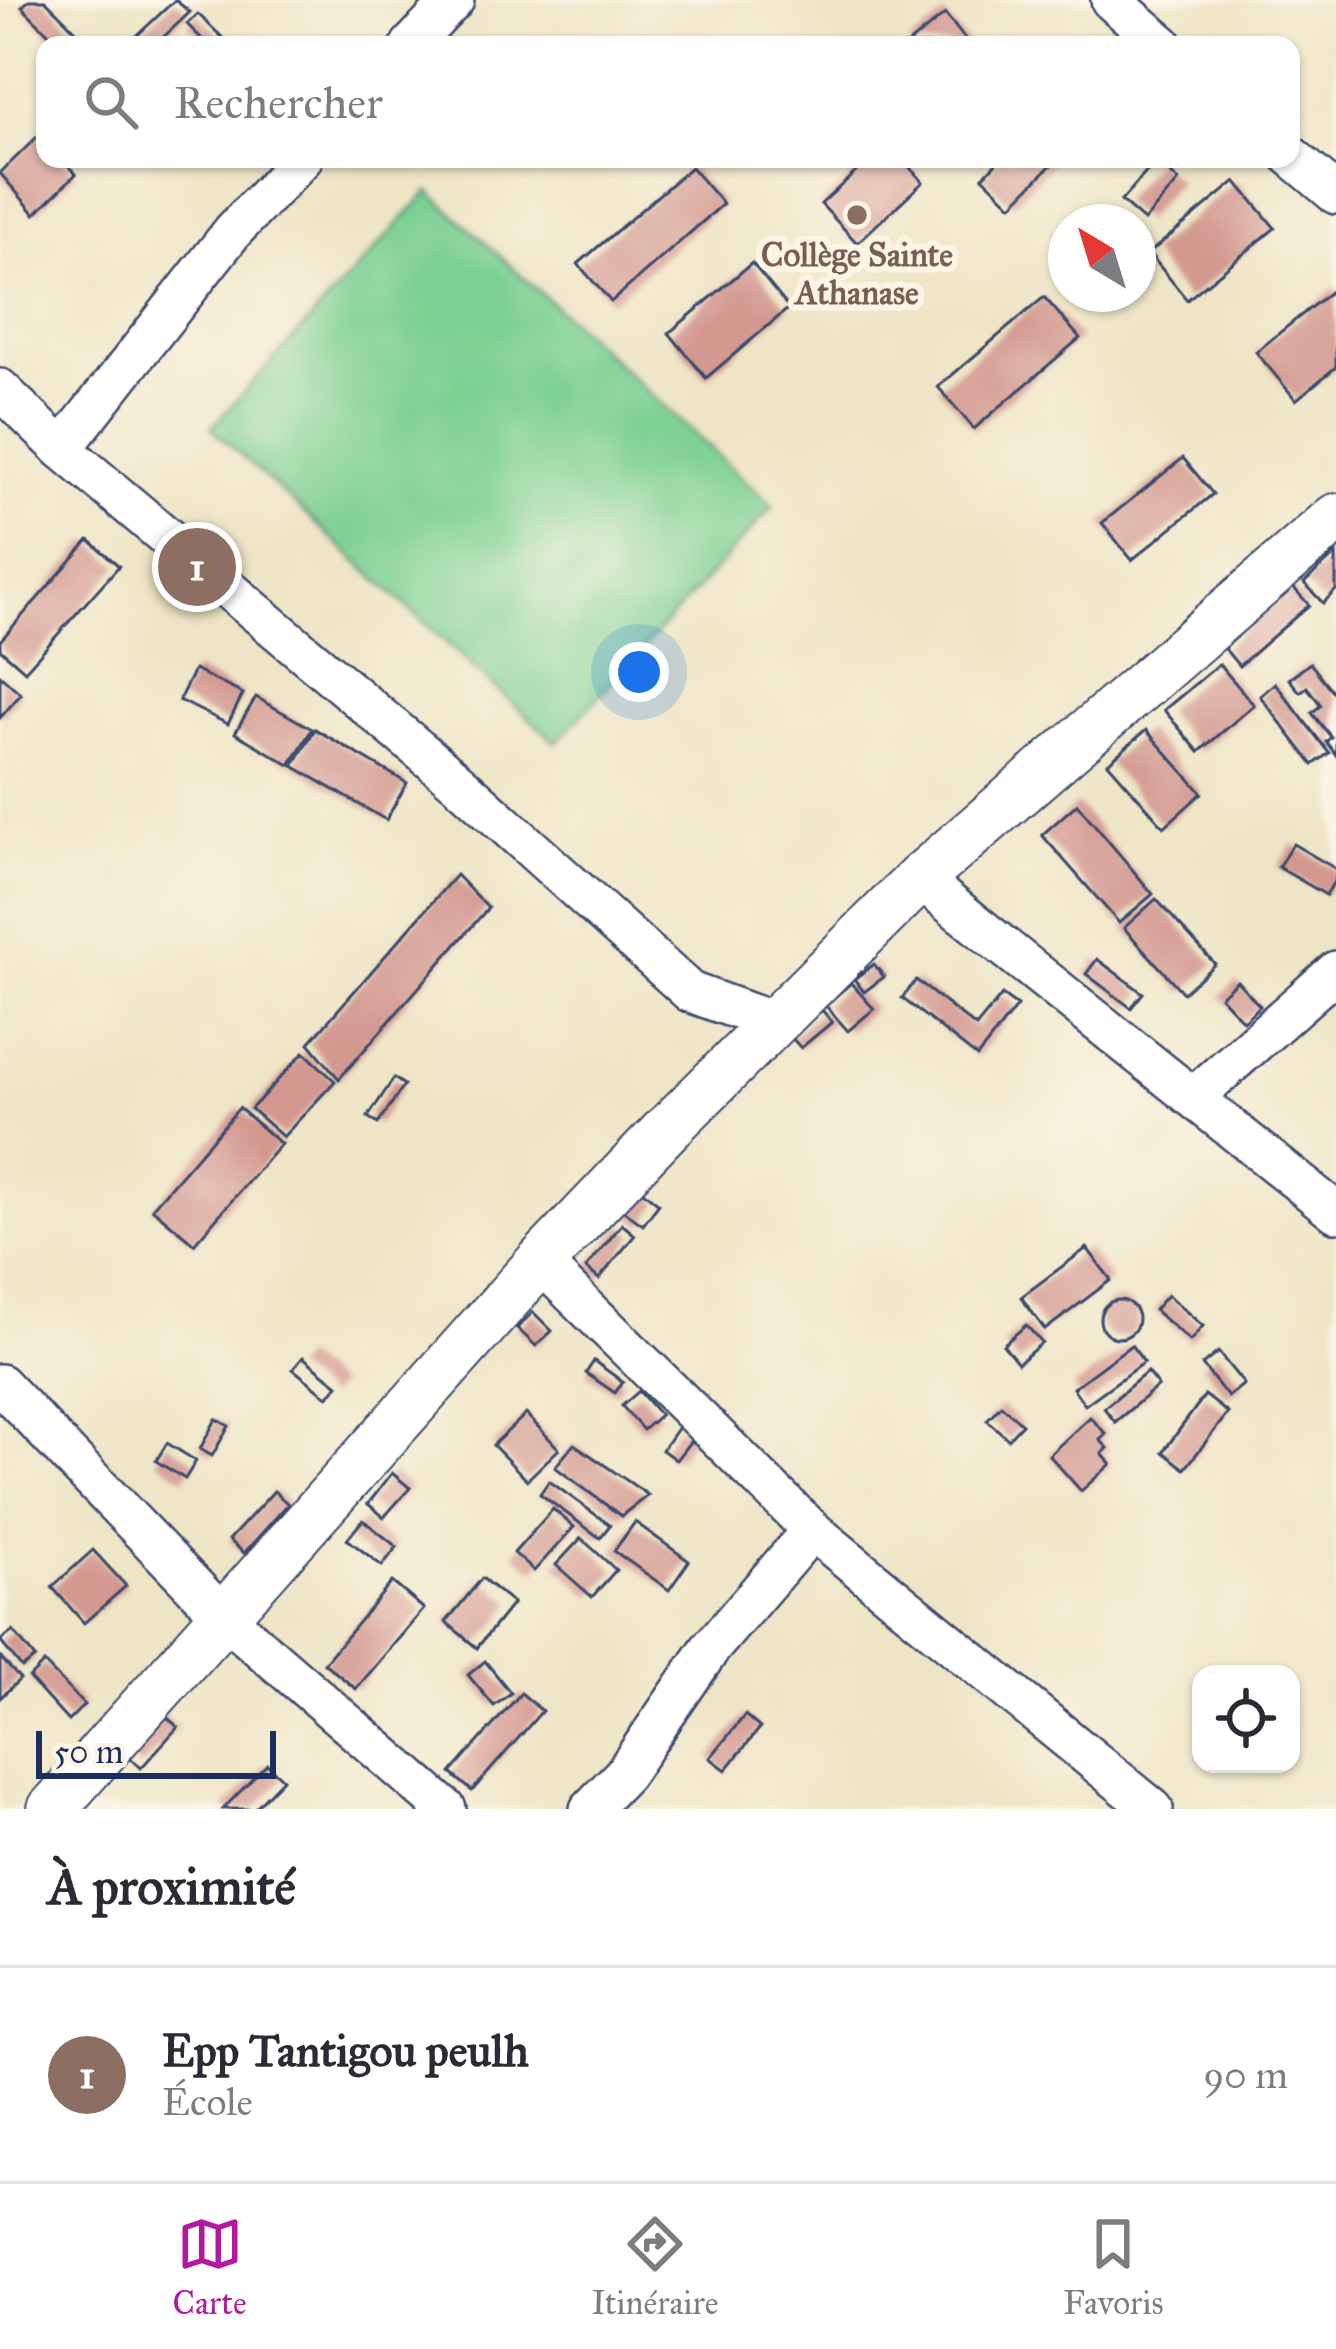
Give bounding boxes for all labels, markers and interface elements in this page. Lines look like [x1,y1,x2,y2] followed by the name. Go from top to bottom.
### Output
[36,36,1300,168] search box
[78,69,144,135] icon: search
[174,75,383,130] text: Rechercher
[844,202,870,228] marker: Collège Sainte Athanase
[1048,204,1156,312] north arrow
[761,235,953,313] place label: Collège Sainte Athanase
[158,522,236,612] pin: 1
[609,642,669,702] your location
[1192,1665,1300,1773] map controls
[1192,1665,1300,1773] button: locate
[36,1725,276,1778] scale bar
[54,1732,123,1772] text: 50 m
[48,1856,296,1918] text: À proximité
[162,2023,529,2078] text: Epp Tantigou peulh
[79,2051,95,2099] text: 1
[1203,2051,1288,2099] text: 90 m
[162,2078,253,2126] text: École
[172,2211,247,2323] tab: Carte
[591,2211,719,2323] tab: Itinéraire
[1063,2211,1164,2323] tab: Favoris

